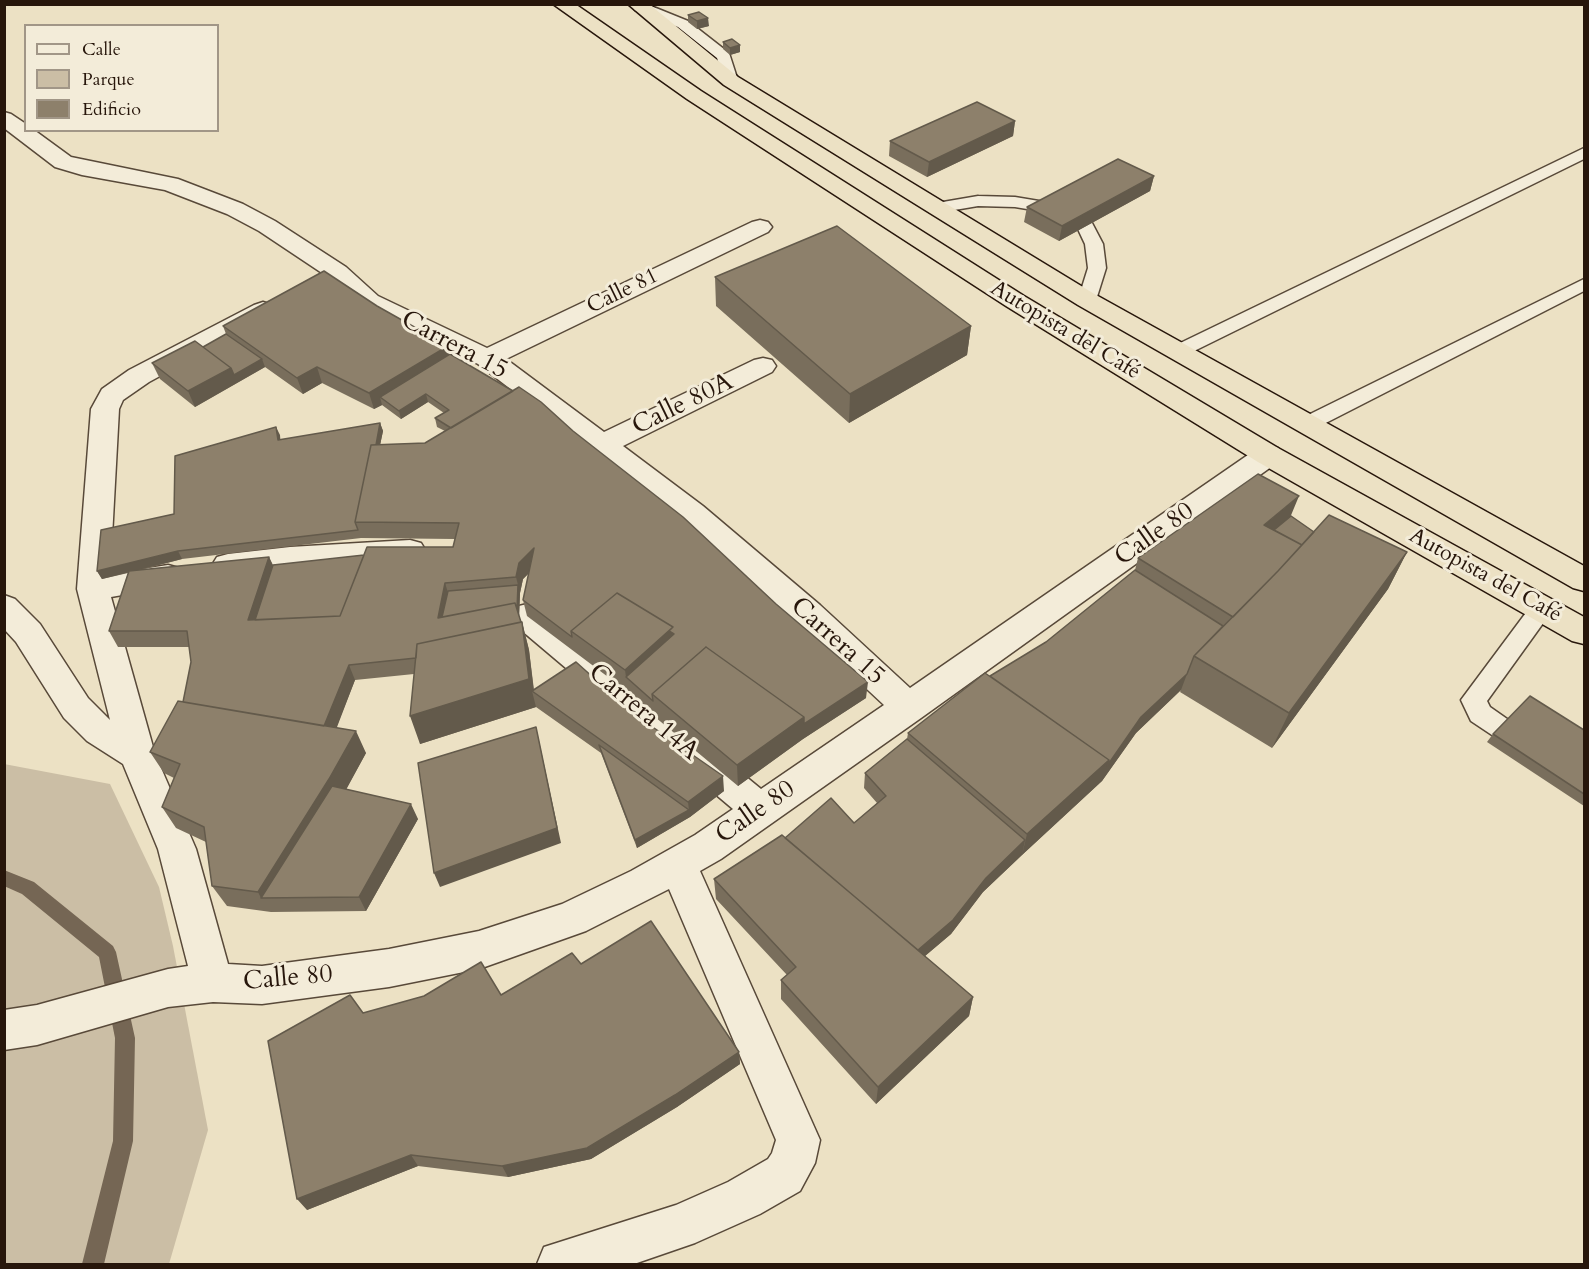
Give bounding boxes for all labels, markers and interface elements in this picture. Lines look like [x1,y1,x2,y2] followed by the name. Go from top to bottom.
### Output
[24,24,219,132] legend
[82,37,121,62] text: Calle
[82,67,135,92] text: Parque
[82,97,141,122] text: Edificio
[583,263,663,321] street label: Calle 81
[985,276,1145,386] street label: Autopista del Café
[395,305,513,387] street label: Carrera 15
[628,367,738,443] street label: Calle 80A
[1109,496,1201,574] street label: Calle 80
[1404,523,1566,629] street label: Autopista del Café
[783,592,891,692] street label: Carrera 15
[581,658,705,768] street label: Carrera 14A
[710,774,802,852] street label: Calle 80
[242,960,334,998] street label: Calle 80

